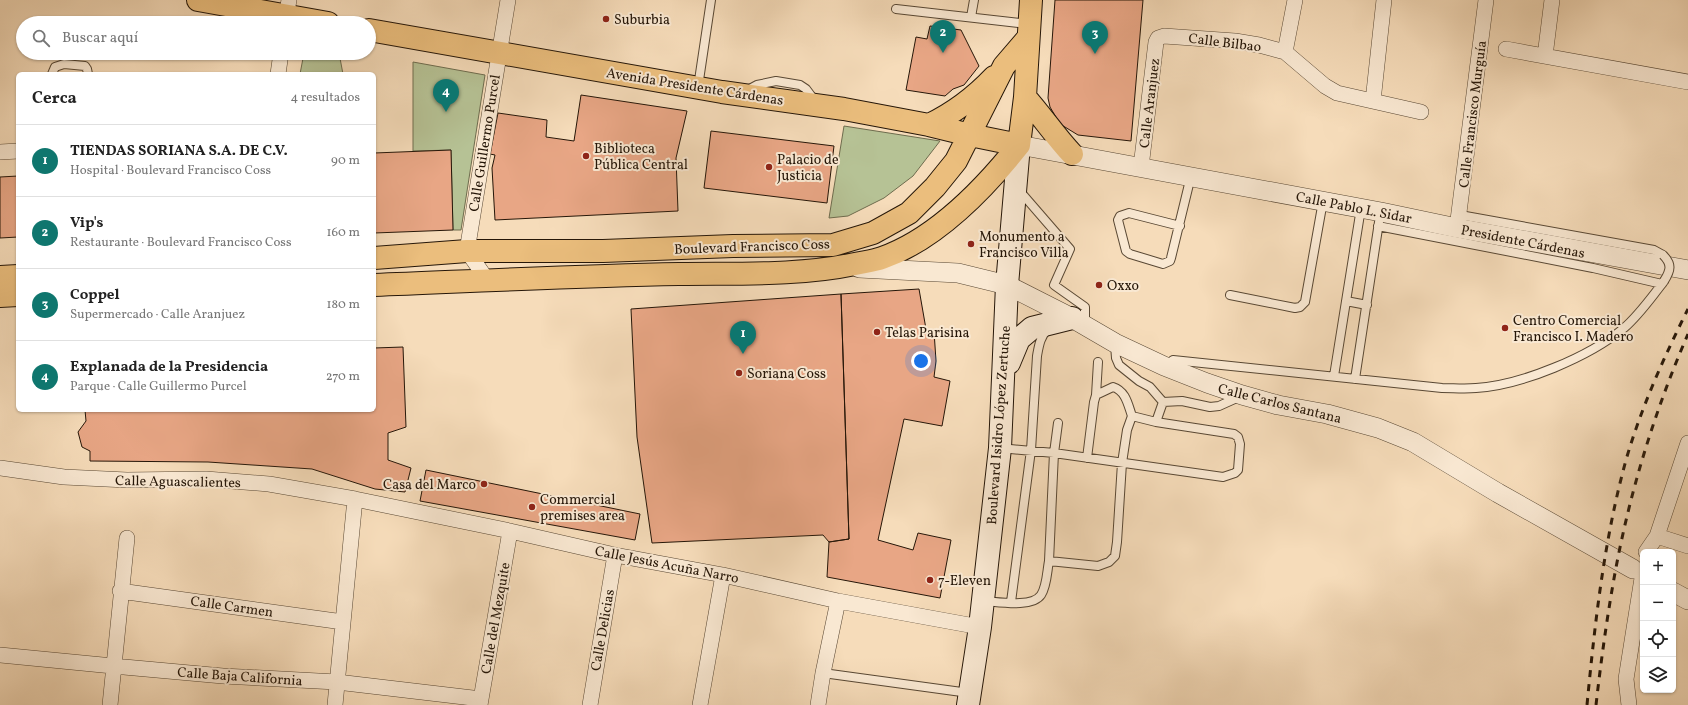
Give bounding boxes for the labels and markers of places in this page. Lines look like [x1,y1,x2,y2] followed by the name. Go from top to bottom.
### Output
[614,11,670,30] place label: Suburbia
[601,14,611,24] marker: Suburbia
[930,20,956,53] pin: 2
[1082,21,1108,54] pin: 3
[433,79,459,112] pin: 4
[594,140,688,175] place label: Biblioteca Pública Central
[581,151,591,161] marker: Biblioteca Pública Central
[777,151,839,186] place label: Palacio de Justicia
[764,162,774,172] marker: Palacio de Justicia
[979,228,1069,263] place label: Monumento a Francisco Villa
[966,239,976,249] marker: Monumento a Francisco Villa
[1107,277,1139,296] place label: Oxxo
[1094,280,1104,290] marker: Oxxo
[1513,312,1634,347] place label: Centro Comercial Francisco I. Madero
[730,321,756,354] pin: 1
[1500,323,1510,333] marker: Centro Comercial Francisco I. Madero
[885,324,970,343] place label: Telas Parisina
[872,327,882,337] marker: Telas Parisina
[747,365,826,384] place label: Soriana Coss
[734,368,744,378] marker: Soriana Coss
[383,476,476,495] place label: Casa del Marco
[479,479,489,489] marker: Casa del Marco
[540,491,625,526] place label: Commercial premises area
[527,502,537,512] marker: Commercial premises area
[938,572,991,591] place label: 7-Eleven
[925,575,935,585] marker: 7-Eleven

